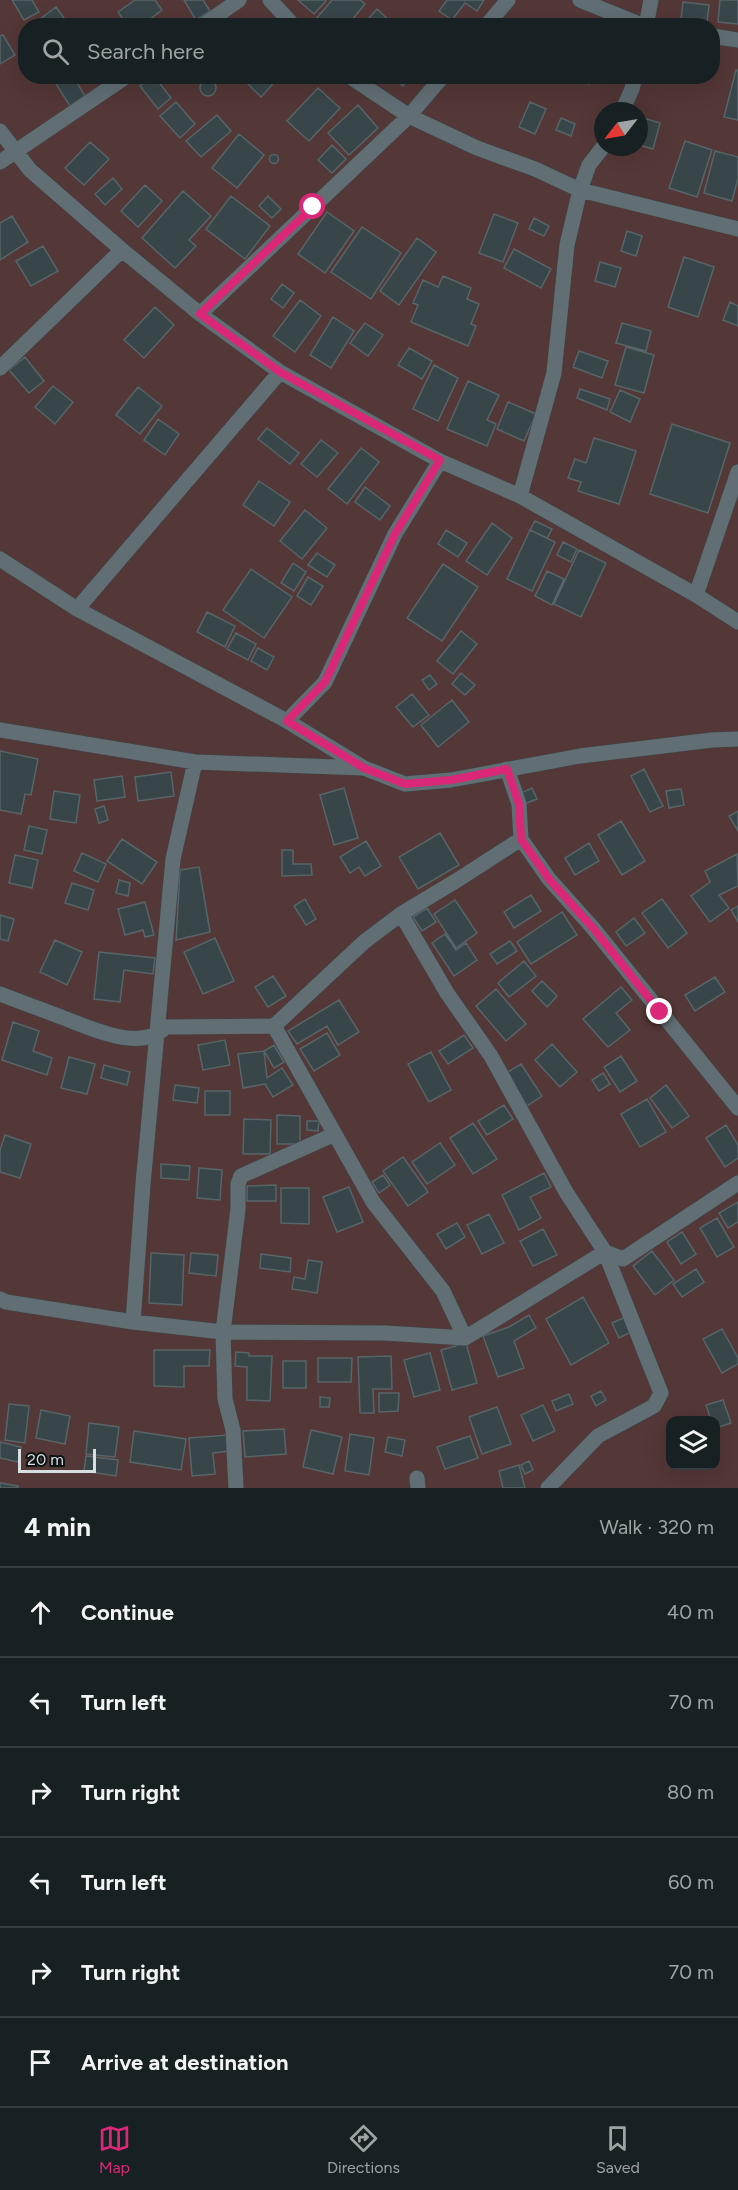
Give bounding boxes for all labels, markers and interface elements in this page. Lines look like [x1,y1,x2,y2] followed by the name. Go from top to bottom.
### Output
[18,18,720,84] search box
[39,35,72,68] icon: search
[87,38,205,65] text: Search here
[594,102,648,156] north arrow
[299,193,325,219] route start
[646,998,672,1024] route end
[666,1416,720,1470] map controls
[666,1416,720,1470] button: layers
[18,1446,96,1474] scale bar
[27,1450,64,1469] text: 20 m
[24,1511,91,1543] text: 4 min
[600,1515,714,1539] text: Walk · 320 m
[24,1596,57,1629] icon: ahead
[81,1599,174,1626] text: Continue
[667,1600,714,1624] text: 40 m
[24,1686,57,1719] icon: left
[81,1689,167,1716] text: Turn left
[668,1690,714,1714] text: 70 m
[24,1776,57,1809] icon: right
[81,1779,180,1806] text: Turn right
[667,1780,714,1804] text: 80 m
[24,1866,57,1899] icon: left
[81,1869,167,1896] text: Turn left
[668,1870,714,1894] text: 60 m
[24,1956,57,1989] icon: right
[81,1959,180,1986] text: Turn right
[668,1960,714,1984] text: 70 m
[24,2046,57,2079] icon: arrive
[81,2049,289,2076] text: Arrive at destination
[98,2122,131,2177] tab: Map
[327,2122,400,2177] tab: Directions
[596,2122,640,2177] tab: Saved

